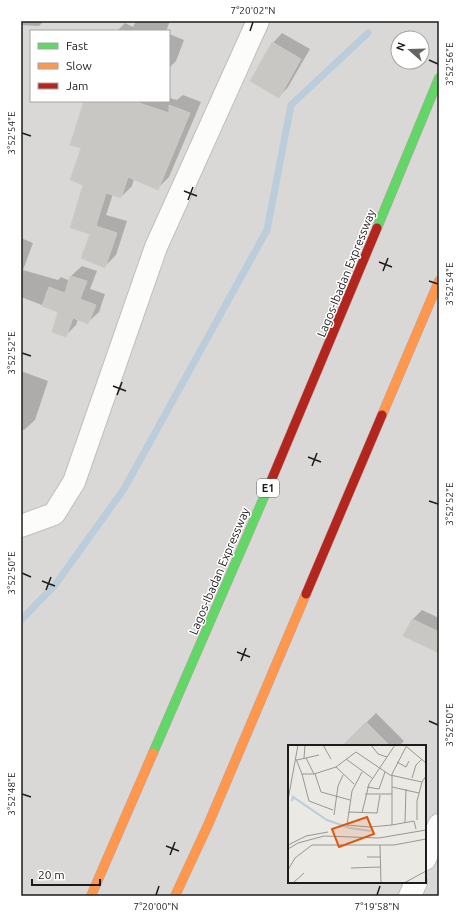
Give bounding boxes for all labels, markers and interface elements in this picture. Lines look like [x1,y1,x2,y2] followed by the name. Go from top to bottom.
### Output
[231,5,275,16] text: 7°20'02"N
[30,30,170,102] legend
[390,30,430,70] north arrow
[66,39,88,52] text: Fast
[394,41,408,52] text: N
[444,42,455,86] text: 3°52'56"E
[66,59,92,72] text: Slow
[66,79,88,92] text: Jam
[6,111,17,155] text: 3°52'54"E
[314,207,378,339] street label: Lagos-Ibadan Expressway
[444,262,455,306] text: 3°52'54"E
[6,331,17,375] text: 3°52'52"E
[257,479,279,497] road number: E1
[444,482,455,526] text: 3°52'52"E
[186,505,252,636] street label: Lagos-Ibadan Expressway
[6,551,17,595] text: 3°52'50"E
[444,703,455,747] text: 3°52'50"E
[288,745,426,883] inset map
[6,772,17,816] text: 3°52'48"E
[32,861,100,887] scale bar
[38,868,65,881] text: 20 m
[134,901,178,912] text: 7°20'00"N
[355,901,399,912] text: 7°19'58"N

